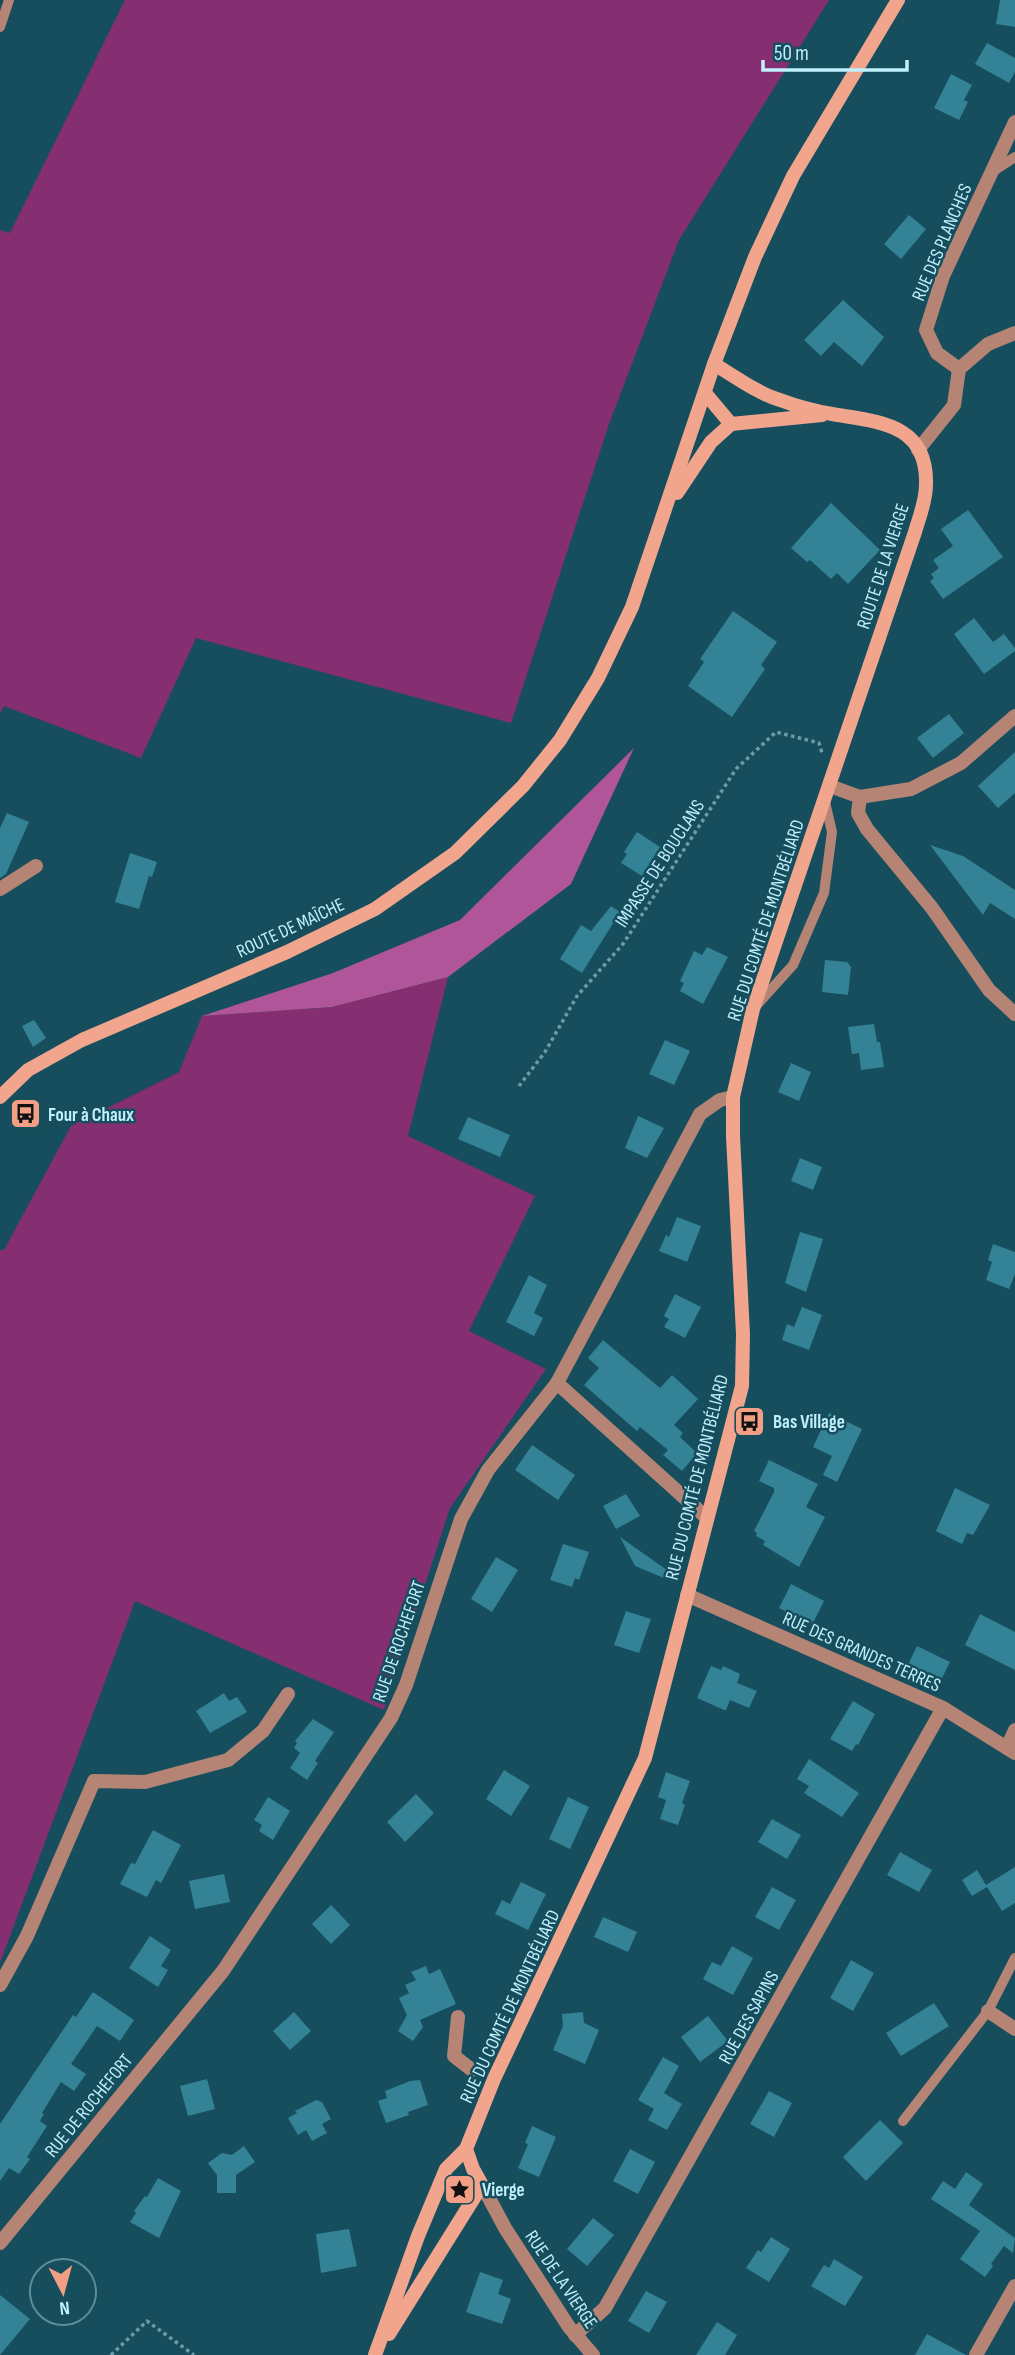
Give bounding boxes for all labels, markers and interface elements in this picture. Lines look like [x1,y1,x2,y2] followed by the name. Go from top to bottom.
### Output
[763,28,906,72] scale bar
[774,41,809,66] text: 50 m
[907,180,977,305] street label: RUE DES PLANCHES
[852,501,915,632] street label: ROUTE DE LA VIERGE
[610,796,710,932] street label: IMPASSE DE BOUCLANS
[723,817,810,1024] street label: RUE DU COMTÉ DE MONTBÉLIARD
[233,893,348,963] street label: ROUTE DE MAÎCHE
[8,1097,42,1131] bus stop icon: Four à Chaux
[48,1104,134,1127] place label: Four à Chaux
[661,1372,734,1582] street label: RUE DU COMTÉ DE MONTBÉLIARD
[733,1404,767,1438] bus stop icon: Bas Village
[773,1411,845,1434] place label: Bas Village
[368,1578,431,1705] street label: RUE DE ROCHEFORT
[779,1607,944,1698] street label: RUE DES GRANDES TERRES
[455,1906,565,2107] street label: RUE DU COMTÉ DE MONTBÉLIARD
[714,1967,784,2068] street label: RUE DES SAPINS
[40,2049,138,2162] street label: RUE DE ROCHEFORT
[442,2172,476,2206] place icon: Vierge
[482,2179,525,2202] place label: Vierge
[519,2226,602,2333] street label: RUE DE LA VIERGE
[28,2257,98,2327] north arrow
[58,2295,71,2319] text: N

